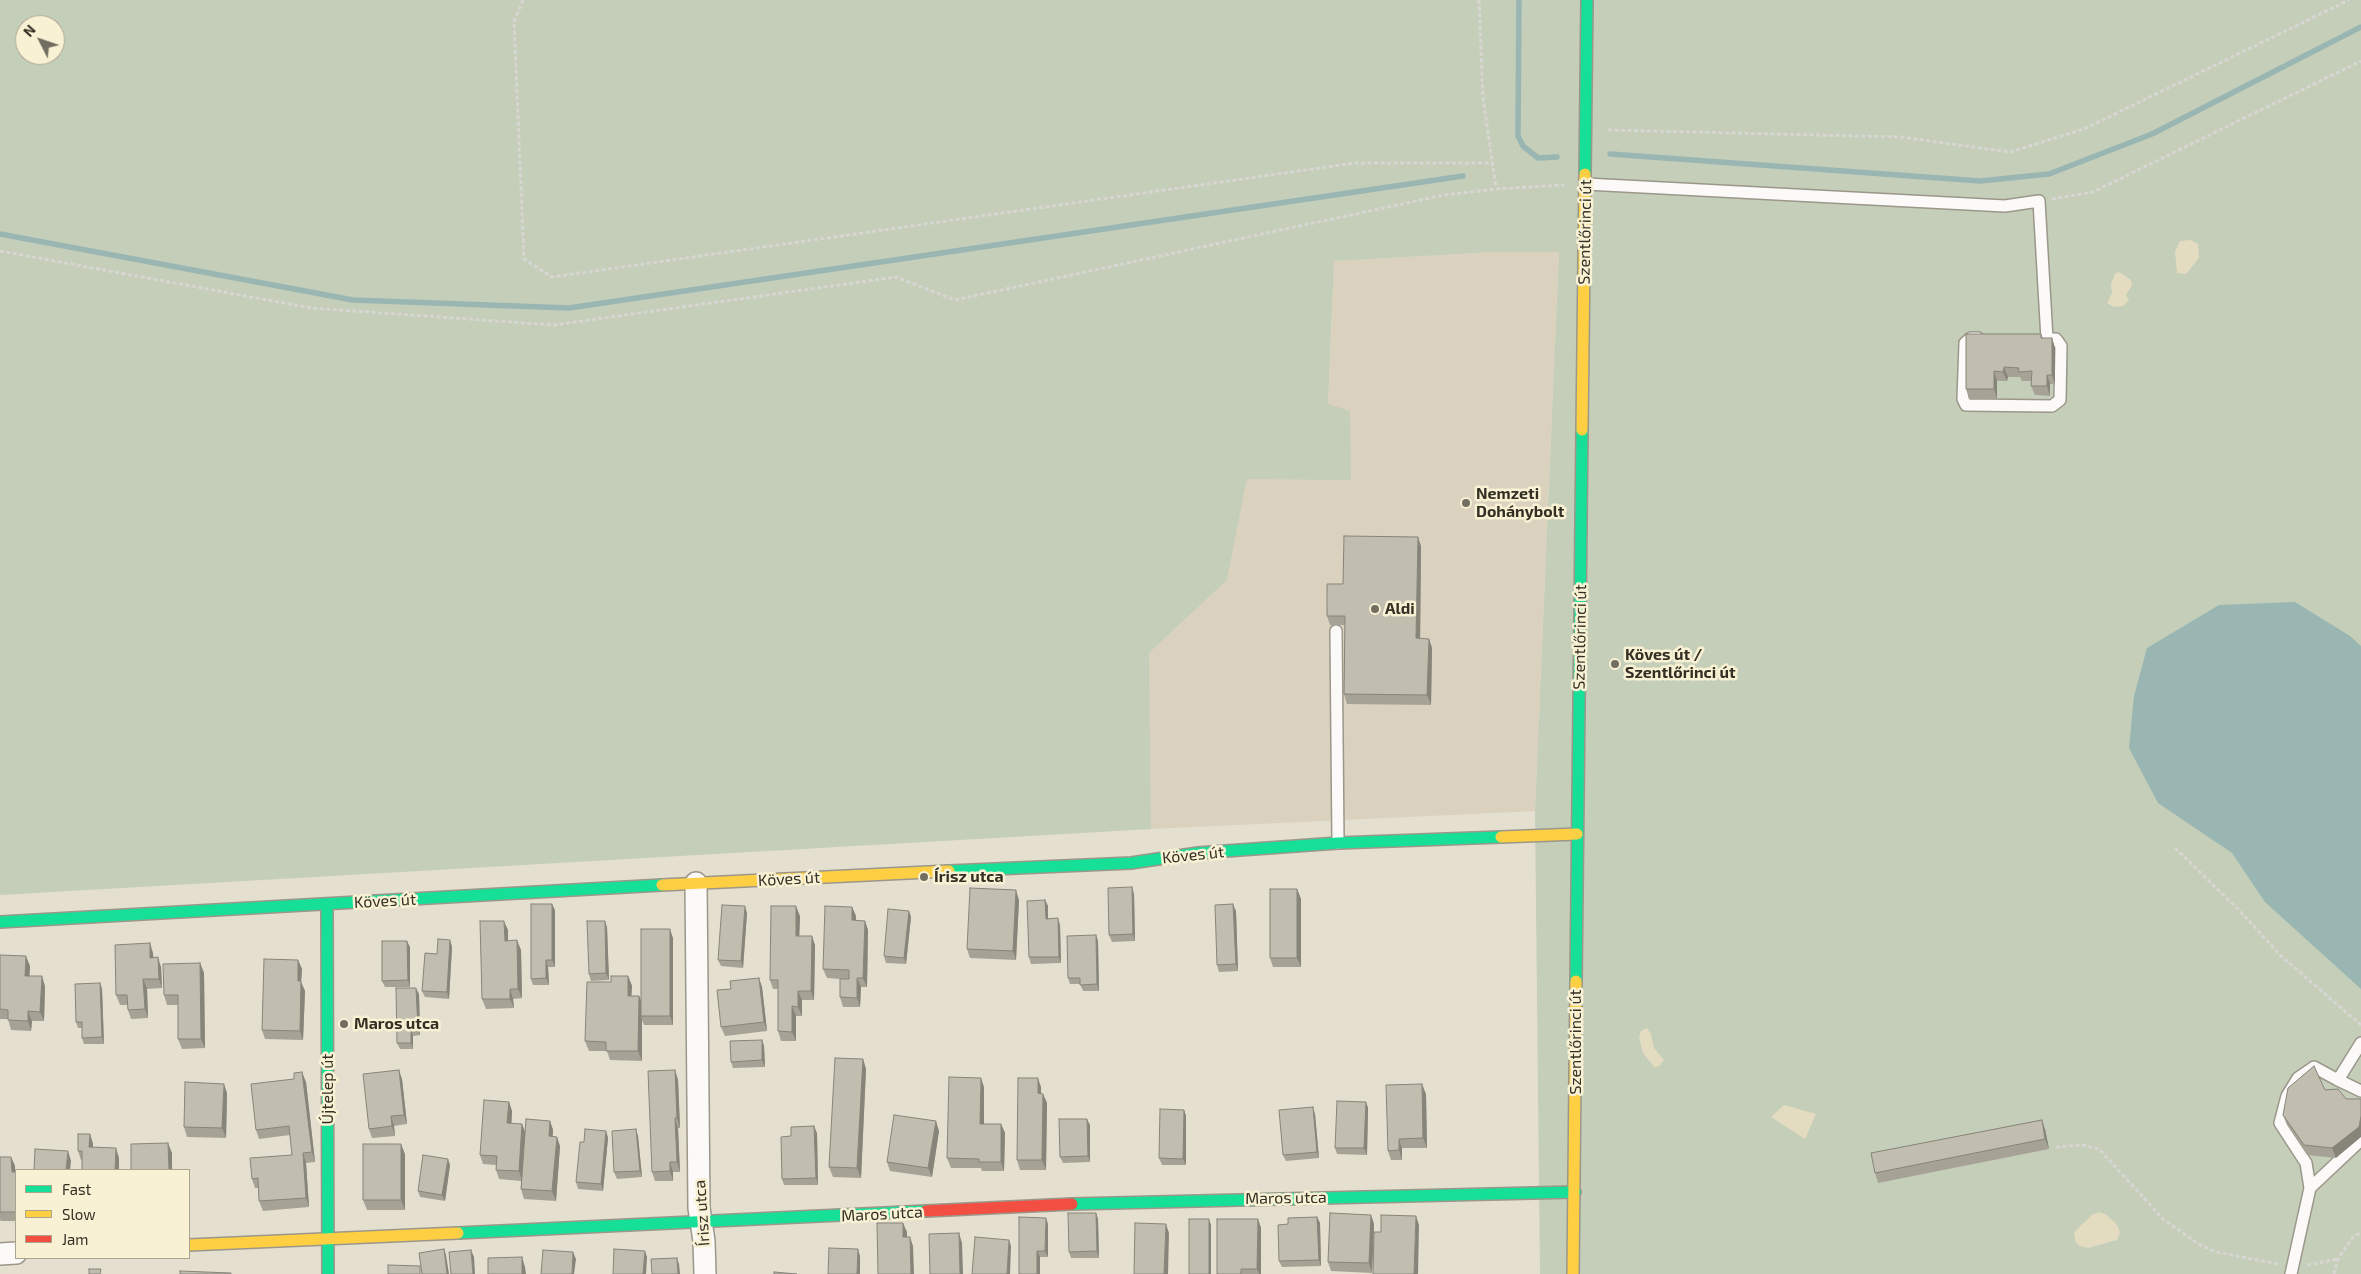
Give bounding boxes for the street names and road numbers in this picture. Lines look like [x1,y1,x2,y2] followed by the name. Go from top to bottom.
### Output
[1574,179,1596,285] street label: Szentlőrinci út
[1569,584,1591,690] street label: Szentlőrinci út
[1161,842,1225,868] street label: Köves út
[757,868,821,890] street label: Köves út
[353,890,417,912] street label: Köves út
[1566,989,1586,1095] street label: Szentlőrinci út
[318,1054,338,1124] street label: Újtelep út
[690,1179,714,1247] street label: Írisz utca
[1245,1188,1327,1208] street label: Maros utca
[841,1202,923,1226] street label: Maros utca

